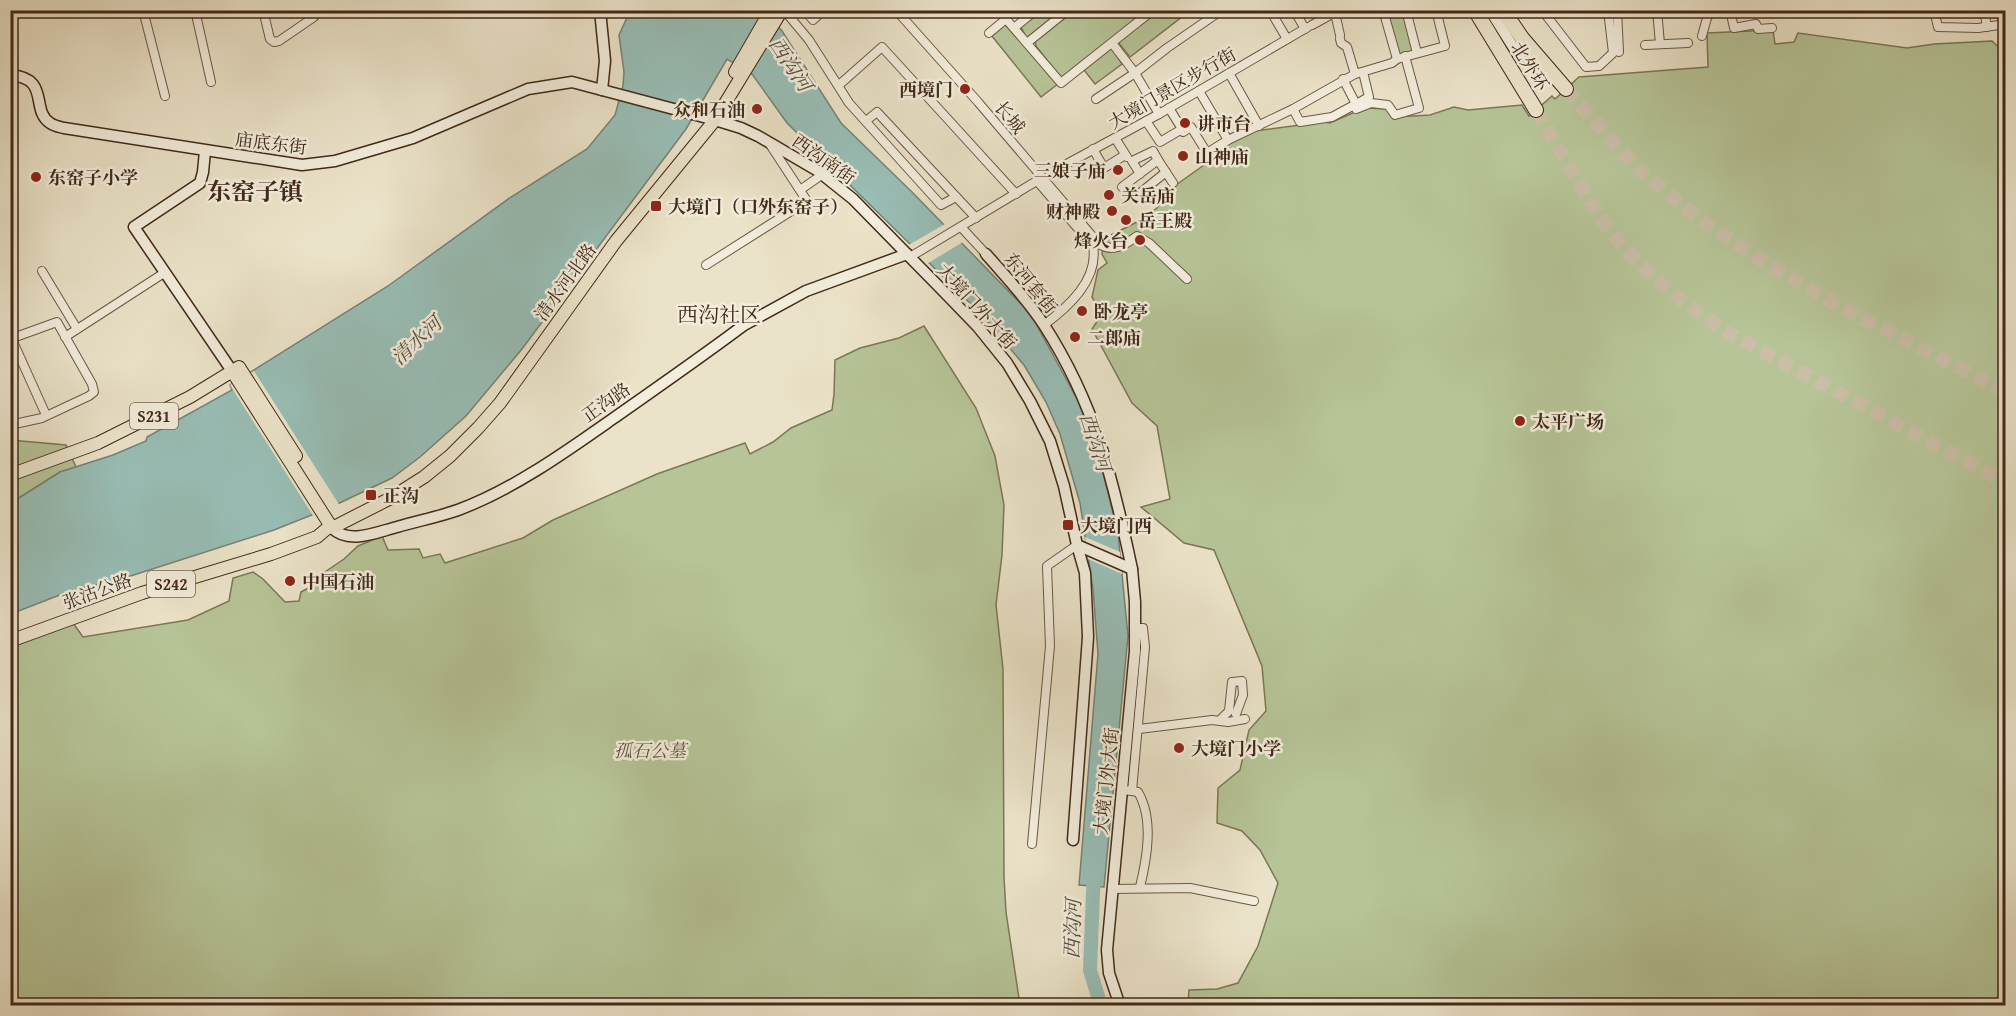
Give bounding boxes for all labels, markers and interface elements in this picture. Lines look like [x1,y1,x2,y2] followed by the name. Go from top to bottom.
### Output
[762,31,821,99] water label: 西沟河
[1504,36,1556,96] street label: 北外环
[1103,40,1241,136] street label: 大境门景区步行街
[899,76,953,103] place label: 西境门
[958,82,972,96] marker: 西境门
[988,95,1032,139] street label: 长城
[673,96,745,123] place label: 众和石油
[750,102,764,116] marker: 众和石油
[1197,110,1251,137] place label: 讲市台
[1178,116,1192,130] marker: 讲市台
[234,125,308,161] street label: 庙底东街
[787,127,861,191] street label: 西沟南街
[1195,143,1249,170] place label: 山神庙
[1176,149,1190,163] marker: 山神庙
[1034,157,1106,184] place label: 三娘子庙
[1111,163,1125,177] marker: 三娘子庙
[48,164,138,191] place label: 东窑子小学
[29,170,43,184] marker: 东窑子小学
[207,174,303,209] district label: 东窑子镇
[1121,182,1175,209] place label: 关岳庙
[1102,188,1116,202] marker: 关岳庙
[668,193,848,220] place label: 大境门（口外东窑子）
[1046,198,1100,225] place label: 财神殿
[649,199,663,213] marker: 大境门（口外东窑子）
[1105,204,1119,218] marker: 财神殿
[1138,207,1192,234] place label: 岳王殿
[1119,213,1133,227] marker: 岳王殿
[1074,227,1128,254] place label: 烽火台
[1133,233,1147,247] marker: 烽火台
[528,238,602,326] street label: 清水河北路
[998,247,1064,319] street label: 东河套街
[931,257,1023,355] street label: 大境门外大街
[1094,298,1148,325] place label: 卧龙亭
[677,299,761,330] district label: 西沟社区
[1075,304,1089,318] marker: 卧龙亭
[384,307,450,371] water label: 清水河
[1087,324,1141,351] place label: 二郎庙
[1068,330,1082,344] marker: 二郎庙
[576,375,636,429] street label: 正沟路
[130,403,178,429] road number: S231
[1532,408,1604,435] place label: 太平广场
[1073,409,1120,478] water label: 西沟河
[1513,414,1527,428] marker: 太平广场
[383,482,419,509] place label: 正沟
[364,488,378,502] marker: 正沟
[1080,512,1152,539] place label: 大境门西
[1061,518,1075,532] marker: 大境门西
[59,566,135,616] street label: 张沽公路
[302,568,374,595] place label: 中国石油
[147,571,195,597] road number: S242
[283,574,297,588] marker: 中国石油
[1087,726,1125,836] street label: 大境门外大街
[1191,735,1281,762] place label: 大境门小学
[614,737,689,764] park label: 孤石公墓
[1172,741,1186,755] marker: 大境门小学
[1056,896,1088,959] water label: 西沟河

